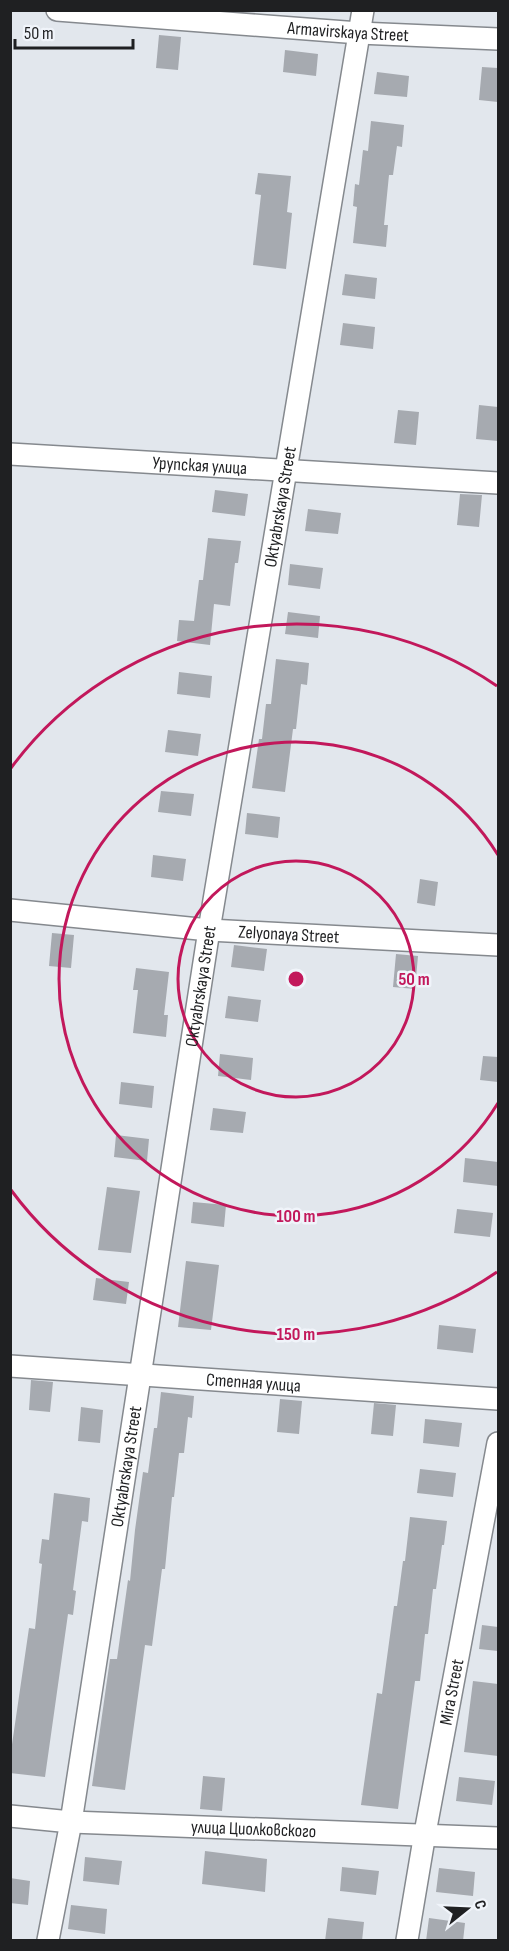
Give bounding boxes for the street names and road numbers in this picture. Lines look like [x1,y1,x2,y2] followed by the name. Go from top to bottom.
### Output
[286,17,410,46] street label: Armavirskaya Street
[259,444,300,569] street label: Oktyabrskaya Street
[152,452,248,479] street label: Урупская улица
[238,921,340,947] street label: Zelyonaya Street
[181,924,220,1048] street label: Oktyabrskaya Street
[205,1369,301,1396] street label: Степная улица
[106,1404,146,1528] street label: Oktyabrskaya Street
[435,1657,468,1727] street label: Mira Street
[190,1816,317,1842] street label: улица Циолковского

